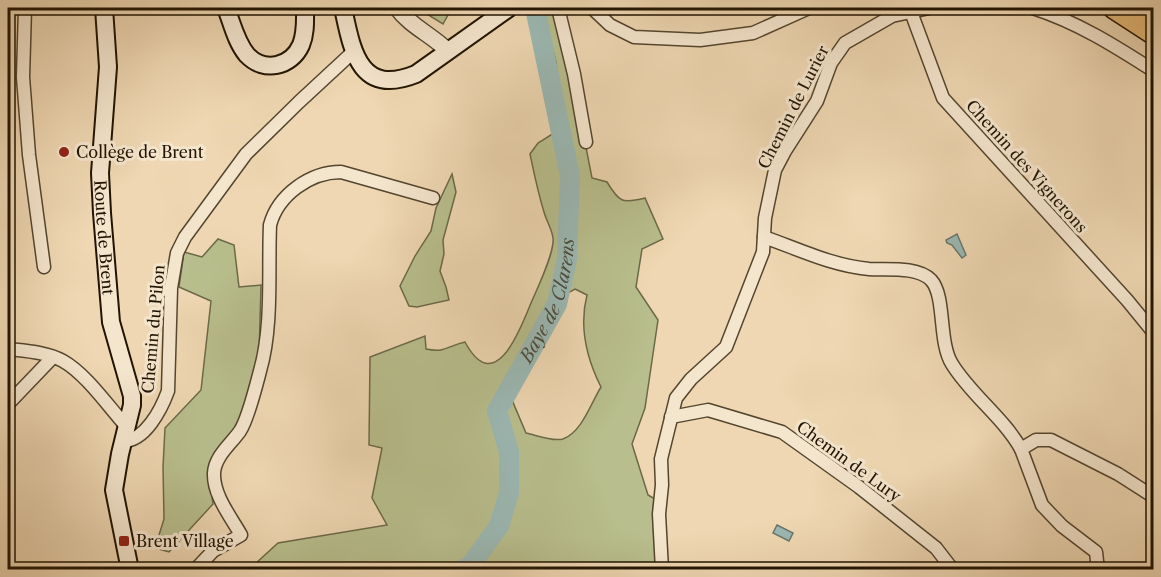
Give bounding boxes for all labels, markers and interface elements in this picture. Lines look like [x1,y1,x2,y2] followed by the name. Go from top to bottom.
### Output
[753,42,833,172] street label: Chemin de Lurier
[962,95,1092,237] street label: Chemin des Vignerons
[76,142,204,162] place label: Collège de Brent
[57,145,71,159] marker: Collège de Brent
[90,179,119,296] street label: Route de Brent
[514,237,579,368] water label: Baye de Clarens
[137,264,169,394] street label: Chemin du Pilon
[793,416,906,506] street label: Chemin de Lury
[136,531,234,551] place label: Brent Village
[117,534,131,548] marker: Brent Village

